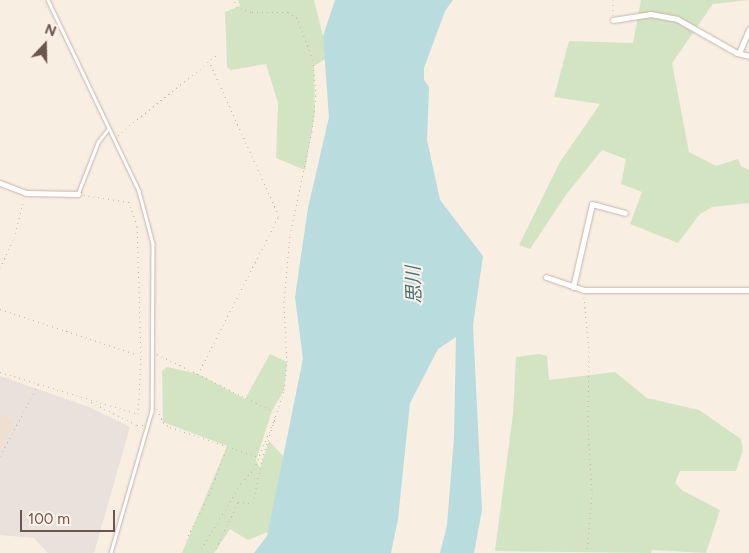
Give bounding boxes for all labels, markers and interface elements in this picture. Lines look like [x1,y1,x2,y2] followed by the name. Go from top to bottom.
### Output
[20,20,70,70] north arrow
[42,21,59,40] text: N
[402,266,426,304] water label: 思川
[22,500,118,532] scale bar
[28,510,70,528] text: 100 m

